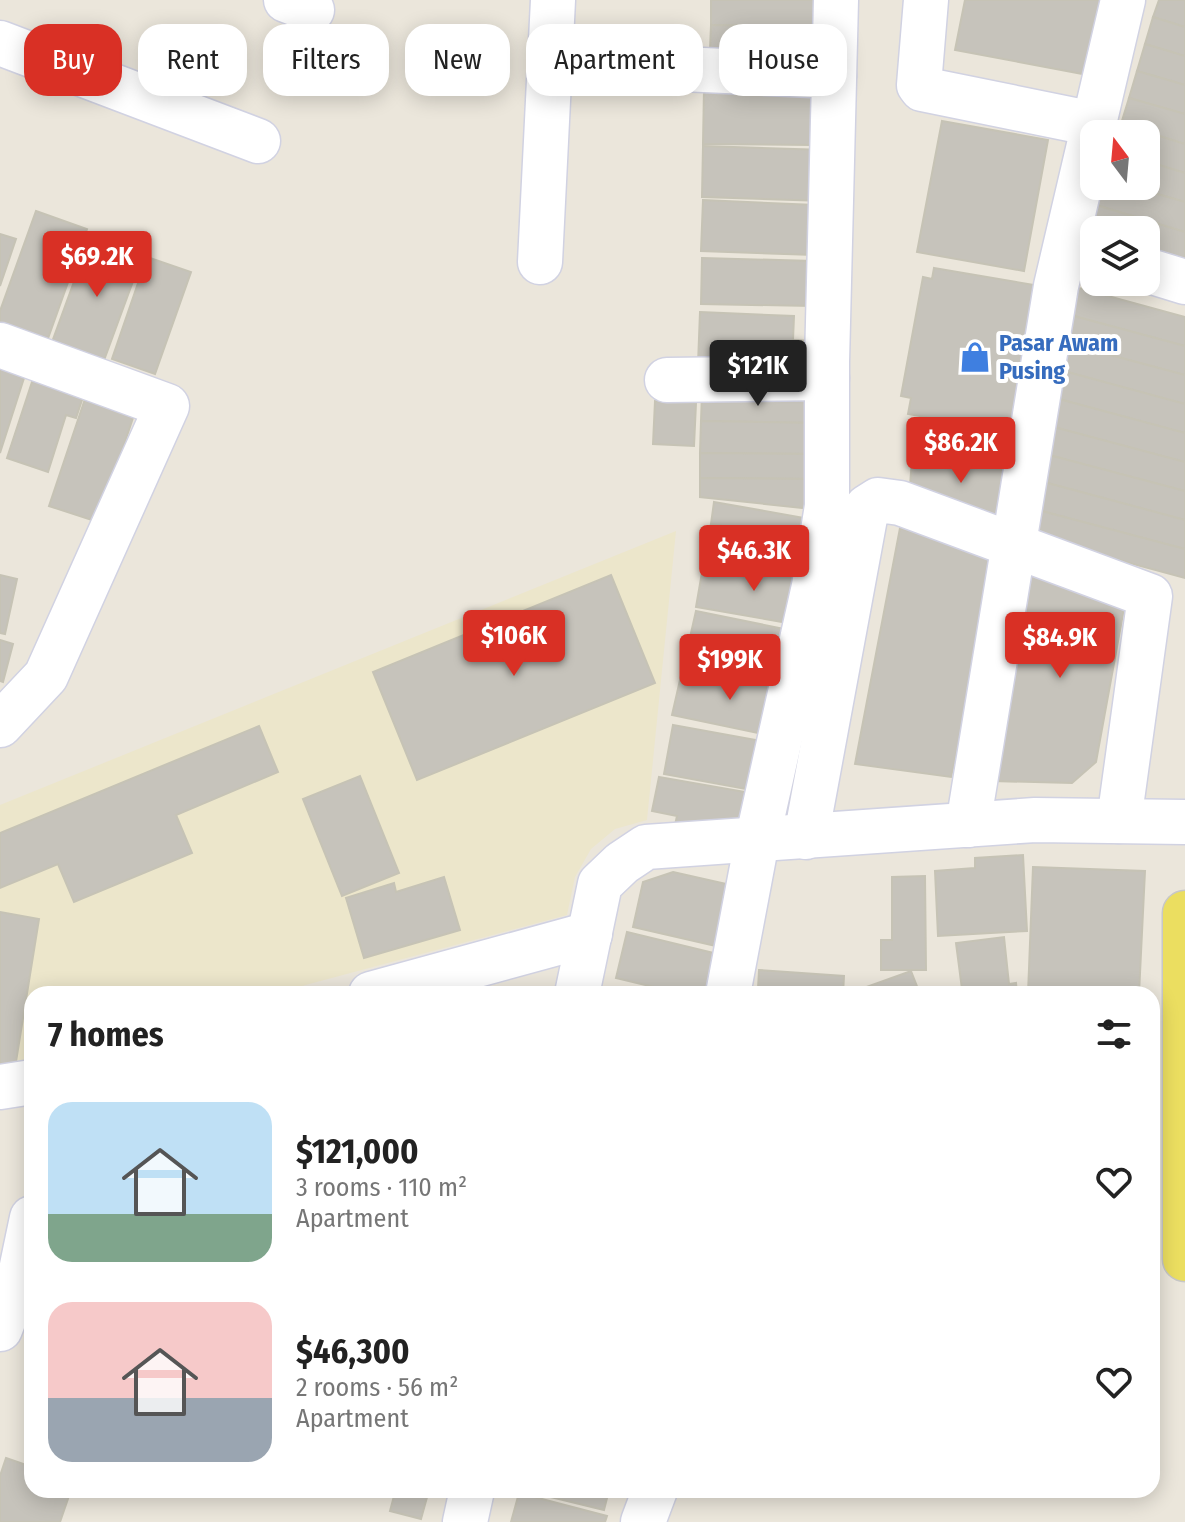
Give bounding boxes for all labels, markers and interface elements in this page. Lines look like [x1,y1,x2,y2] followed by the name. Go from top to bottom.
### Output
[24,24,122,96] chip: Buy
[138,24,247,96] chip: Rent
[263,24,389,96] chip: Filters
[405,24,510,96] chip: New
[526,24,703,96] chip: Apartment
[719,24,847,96] chip: House
[1080,120,1160,200] north arrow
[1080,120,1160,296] map controls
[1080,216,1160,296] button: layers
[32,231,162,299] pin: $69.2K
[61,241,133,272] text: $69.2K
[999,329,1118,385] place label: Pasar Awam Pusing
[702,340,814,408] pin: $121K
[958,340,992,374] shop icon: Pasar Awam Pusing
[728,350,788,381] text: $121K
[896,417,1026,485] pin: $86.2K
[924,427,998,458] text: $86.2K
[689,525,819,593] pin: $46.3K
[717,535,791,566] text: $46.3K
[458,610,570,678] pin: $106K
[995,612,1125,680] pin: $84.9K
[481,620,547,651] text: $106K
[1023,622,1097,653] text: $84.9K
[674,634,786,702] pin: $199K
[697,644,763,675] text: $199K
[1092,1012,1136,1056] icon: filters
[48,1014,164,1055] text: 7 homes
[296,1131,419,1172] text: $121,000
[112,1134,208,1230] icon: home
[1092,1160,1136,1204] icon: heart
[296,1172,467,1203] text: 3 rooms · 110 m²
[296,1203,409,1234] text: Apartment
[296,1331,410,1372] text: $46,300
[112,1334,208,1430] icon: home
[1092,1360,1136,1404] icon: heart
[296,1372,458,1403] text: 2 rooms · 56 m²
[296,1403,409,1434] text: Apartment

